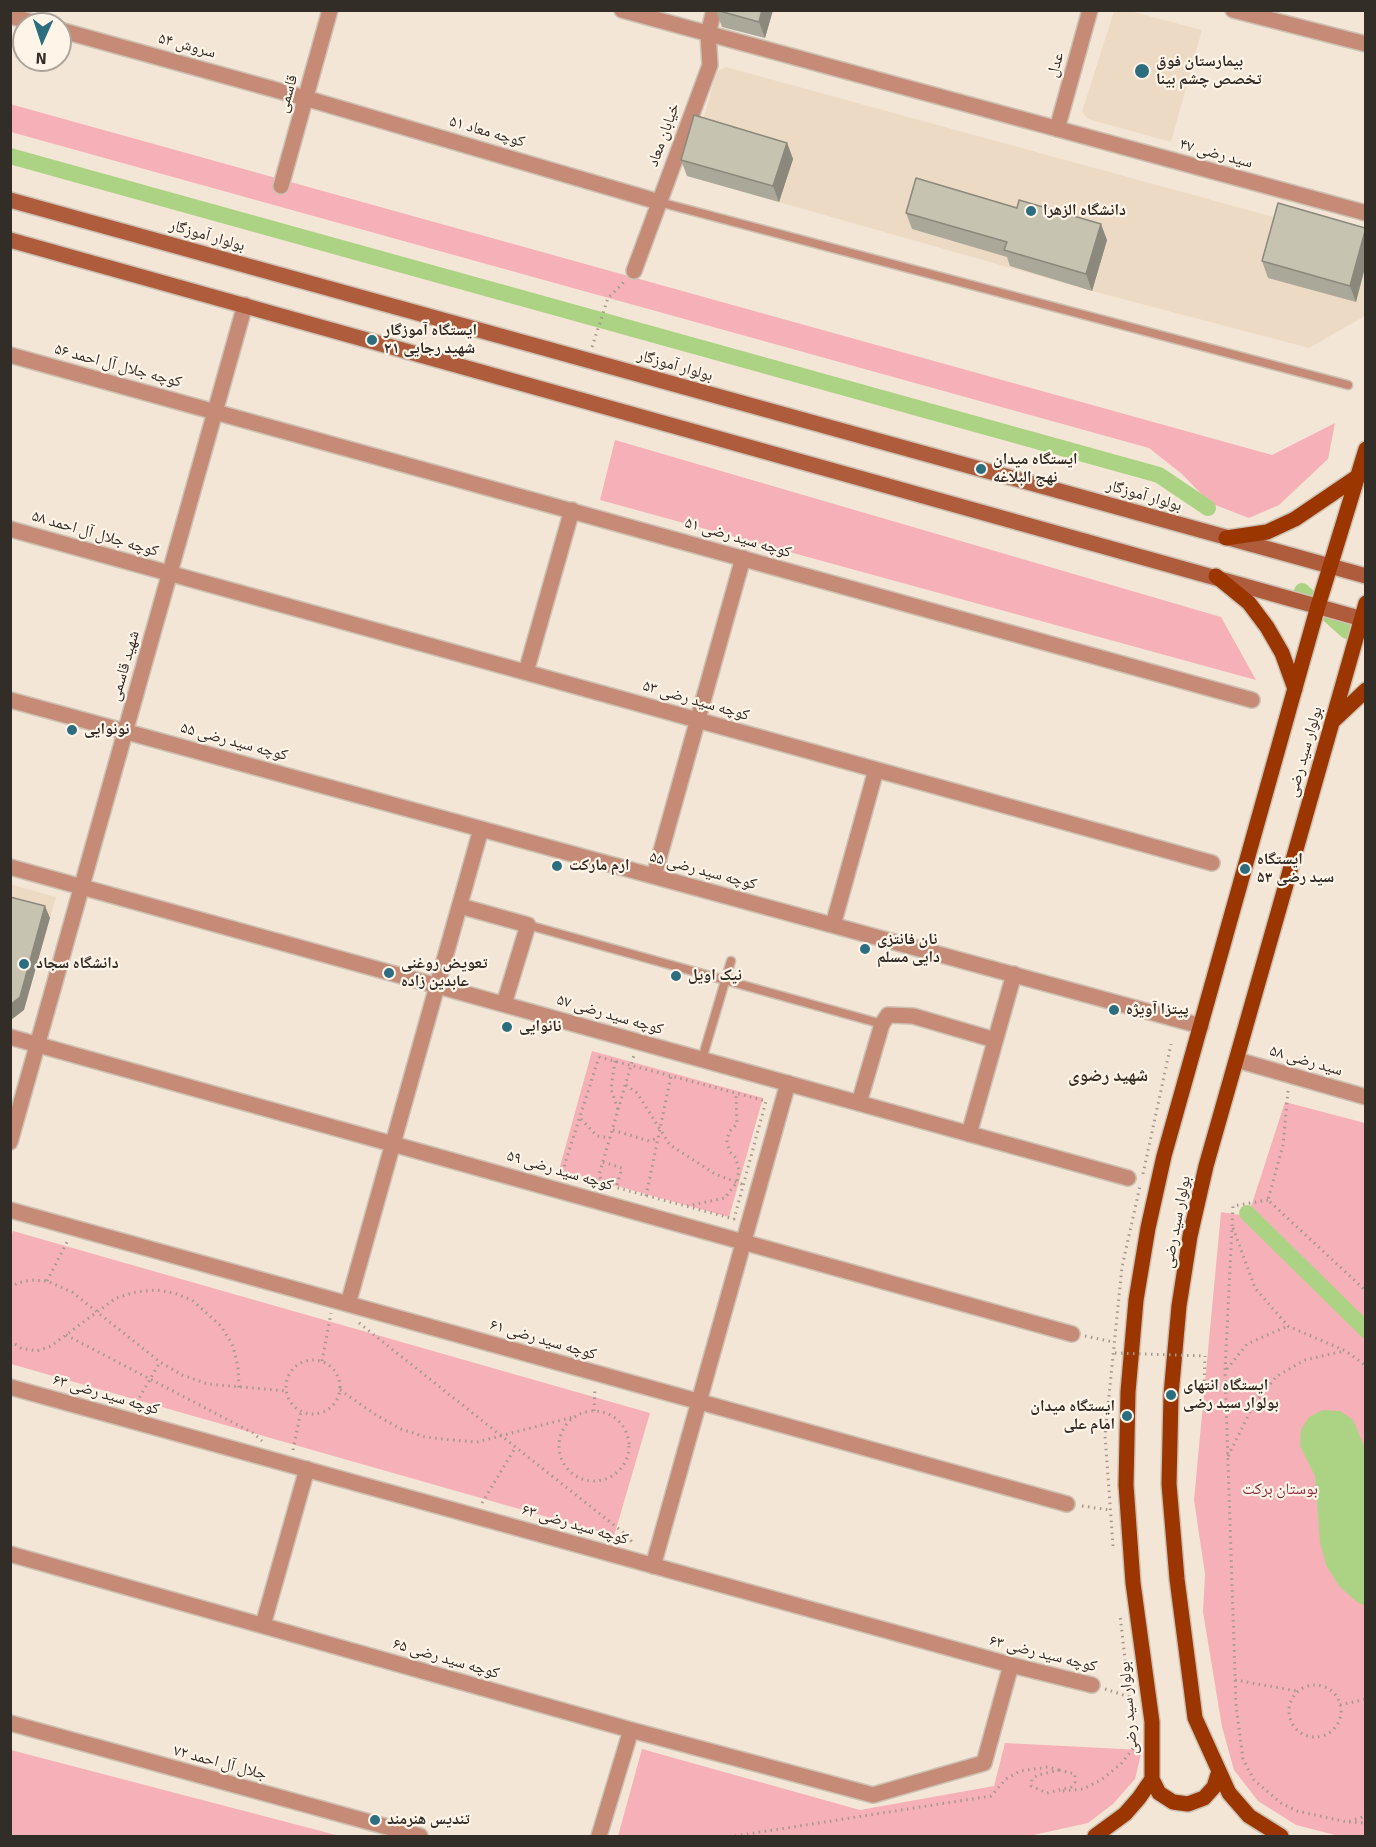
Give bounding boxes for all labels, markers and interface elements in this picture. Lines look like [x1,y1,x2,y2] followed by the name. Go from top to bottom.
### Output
[12,12,72,72] north arrow
[156,29,218,63] street label: سروش ۵۴
[35,48,47,68] text: N
[1043,50,1069,80] street label: عدل
[1156,52,1261,90] place label: بیمارستان فوق تخصص چشم بینا
[1133,62,1151,80] marker: بیمارستان فوق تخصص چشم بینا
[273,73,303,115] street label: قاسمی
[644,101,684,169] street label: خیابان معاد
[447,112,527,152] street label: کوچه معاد ۵۱
[1177,135,1255,173] street label: سید رضی ۴۷
[1043,201,1126,221] place label: دانشگاه الزهرا
[1024,204,1038,218] marker: دانشگاه الزهرا
[167,216,247,256] street label: بولوار آموزگار
[384,321,477,359] place label: ایستگاه آموزگار شهید رجایی ۲۱
[365,333,379,347] marker: ایستگاه آموزگار شهید رجایی ۲۱
[52,340,184,392] street label: کوچه جلال آل احمد ۵۶
[635,346,715,386] street label: بولوار آموزگار
[993,450,1078,488] place label: ایستگاه میدان نهج البلاغه
[974,462,988,476] marker: ایستگاه میدان نهج البلاغه
[1104,476,1184,516] street label: بولوار آموزگار
[29,507,161,561] street label: کوچه جلال آل احمد ۵۸
[682,514,794,562] street label: کوچه سید رضی ۵۱
[106,629,144,703] street label: شهید قاسمی
[640,677,752,725] street label: کوچه سید رضی ۵۳
[1283,704,1327,800] street label: بولوار سید رضی
[178,718,290,766] street label: کوچه سید رضی ۵۵
[84,720,129,740] place label: نونوایی
[65,723,79,737] marker: نونوایی
[647,847,759,895] street label: کوچه سید رضی ۵۵
[1257,850,1334,888] place label: ایستگاه سید رضی ۵۳
[569,856,629,876] place label: ارم مارکت
[550,859,564,873] marker: ارم مارکت
[1238,862,1252,876] marker: ایستگاه سید رضی ۵۳
[877,930,940,968] place label: نان فانتزی دایی مسلم
[858,942,872,956] marker: نان فانتزی دایی مسلم
[36,954,119,974] place label: دانشگاه سجاد
[401,954,487,992] place label: تعویض روغنی عابدین زاده
[17,957,31,971] marker: دانشگاه سجاد
[382,966,396,980] marker: تعویض روغنی عابدین زاده
[688,966,742,986] place label: نیک اویل
[669,969,683,983] marker: نیک اویل
[554,991,666,1039] street label: کوچه سید رضی ۵۷
[1126,1000,1188,1020] place label: پیتزا آویژه
[1107,1003,1121,1017] marker: پیتزا آویژه
[519,1017,561,1037] place label: نانوایی
[500,1020,514,1034] marker: نانوایی
[1267,1041,1345,1081] street label: سید رضی ۵۸
[1068,1065,1148,1087] district label: شهید رضوی
[504,1147,616,1195] street label: کوچه سید رضی ۵۹
[1159,1174,1195,1270] street label: بولوار سید رضی
[487,1316,599,1364] street label: کوچه سید رضی ۶۱
[50,1371,162,1419] street label: کوچه سید رضی ۶۳
[1183,1376,1279,1414] place label: ایستگاه انتهای بولوار سید رضی
[1164,1388,1178,1402] marker: ایستگاه انتهای بولوار سید رضی
[1030,1397,1115,1435] place label: ایستگاه میدان امام علی
[1120,1409,1134,1423] marker: ایستگاه میدان امام علی
[1242,1480,1318,1500] park label: بوستان برکت
[519,1501,631,1549] street label: کوچه سید رضی ۶۳
[987,1631,1099,1677] street label: کوچه سید رضی ۶۳
[390,1635,502,1683] street label: کوچه سید رضی ۶۵
[1115,1661,1143,1755] street label: بولوار سید رضی
[171,1741,269,1785] street label: جلال آل احمد ۷۲
[387,1810,470,1830] place label: تندیس هنرمند
[368,1813,382,1827] marker: تندیس هنرمند

